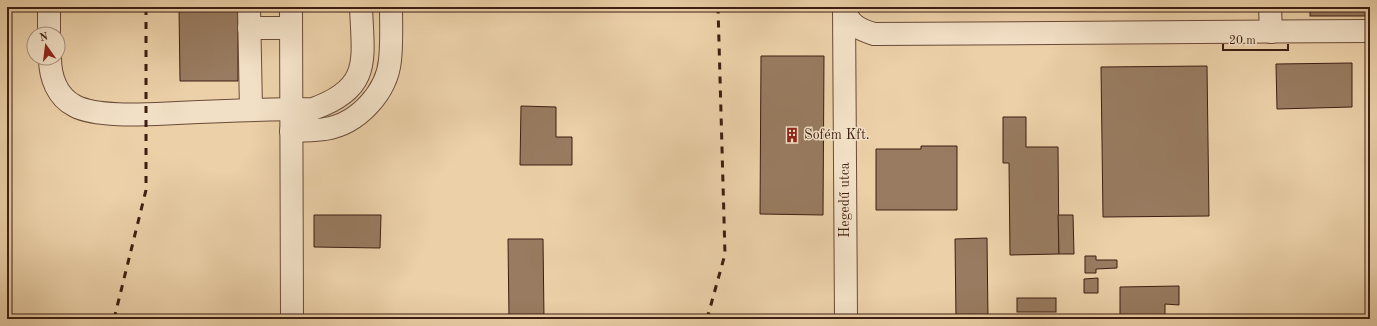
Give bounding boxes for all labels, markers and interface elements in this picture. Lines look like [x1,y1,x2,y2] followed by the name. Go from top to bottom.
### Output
[26,26,66,66] north arrow
[1223,26,1288,52] scale bar
[39,31,50,44] text: N
[1229,35,1256,47] text: 20 m
[783,126,801,144] building icon: Sofém Kft.
[804,128,870,142] place label: Sofém Kft.
[838,162,852,238] street label: Hegedű utca

